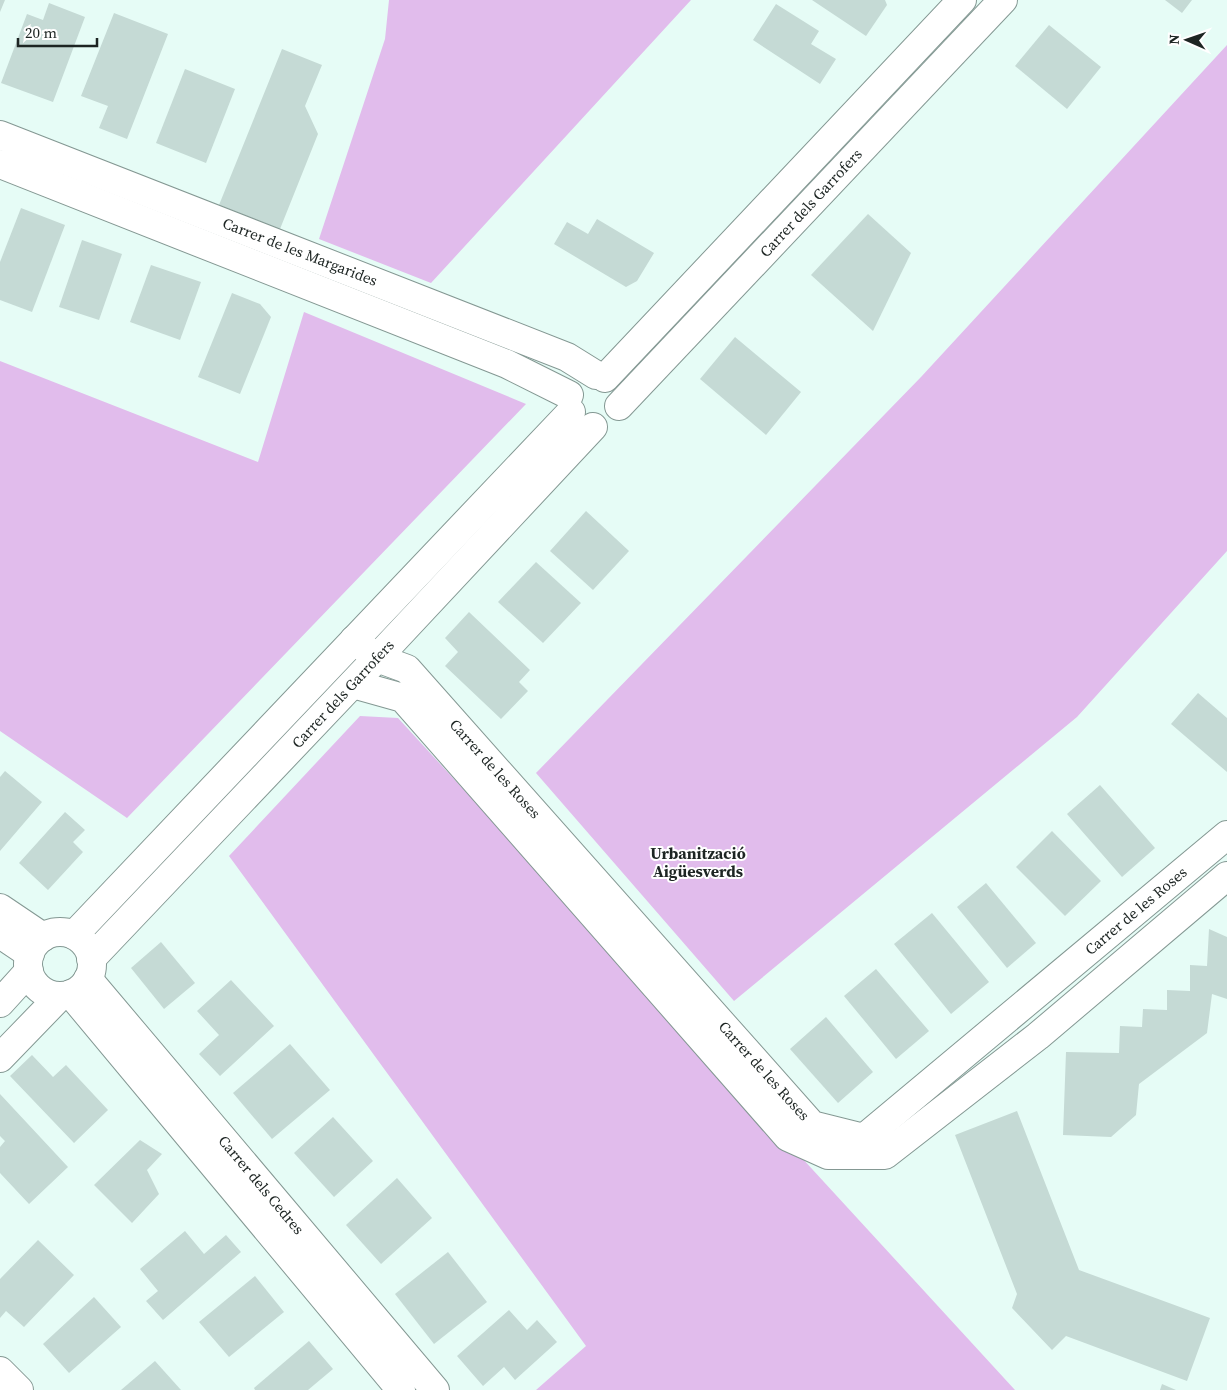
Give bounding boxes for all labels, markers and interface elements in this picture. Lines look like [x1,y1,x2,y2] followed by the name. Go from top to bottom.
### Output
[18,15,96,47] scale bar
[1162,15,1212,65] north arrow
[25,22,57,43] text: 20 m
[1164,34,1184,45] text: N
[755,144,867,262] street label: Carrer dels Garrofers
[220,212,381,291] street label: Carrer de les Margarides
[287,635,399,753] street label: Carrer dels Garrofers
[445,714,546,823] street label: Carrer de les Roses
[650,842,746,882] district label: Urbanització Aigüesverds
[1080,862,1191,960] street label: Carrer de les Roses
[714,1016,815,1125] street label: Carrer de les Roses
[214,1131,309,1239] street label: Carrer dels Cedres

